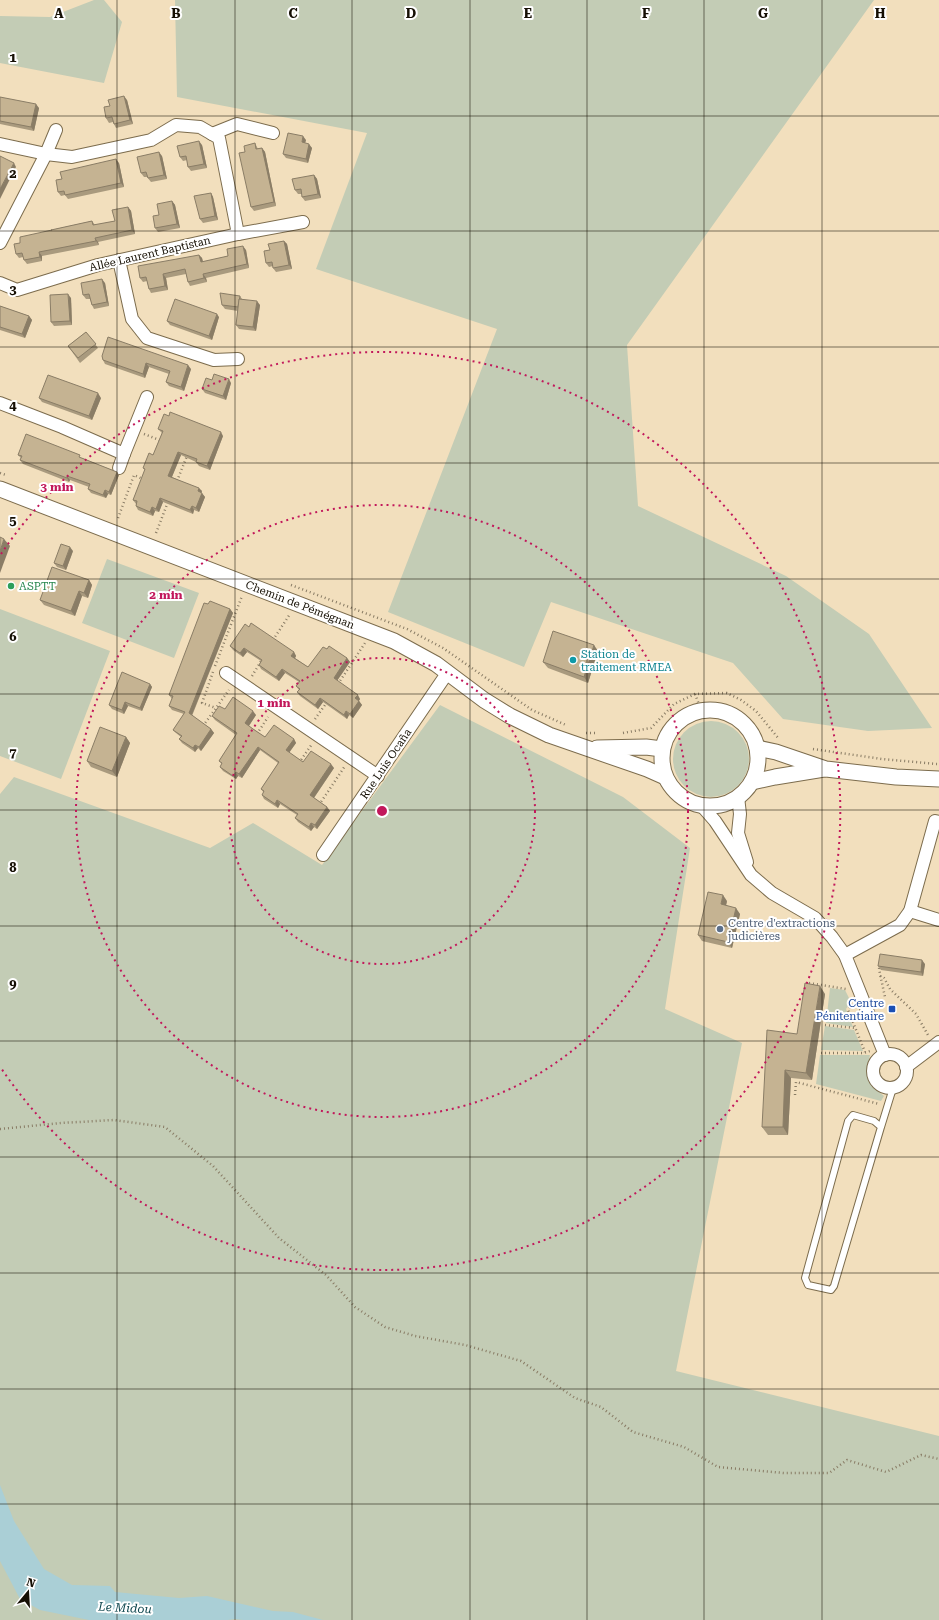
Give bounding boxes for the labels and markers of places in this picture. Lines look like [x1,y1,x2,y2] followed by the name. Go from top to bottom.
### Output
[19,580,56,593] place label: ASPTT
[6,581,16,591] marker: ASPTT
[581,648,672,674] place label: Station de traitement RMEA
[568,655,578,665] marker: Station de traitement RMEA
[375,804,389,818] centre of rings
[727,917,835,943] place label: Centre d'extractions judicières
[715,924,725,934] marker: Centre d'extractions judicières
[816,997,884,1023] place label: Centre Pénitentiaire
[887,1004,897,1014] marker: Centre Pénitentiaire

